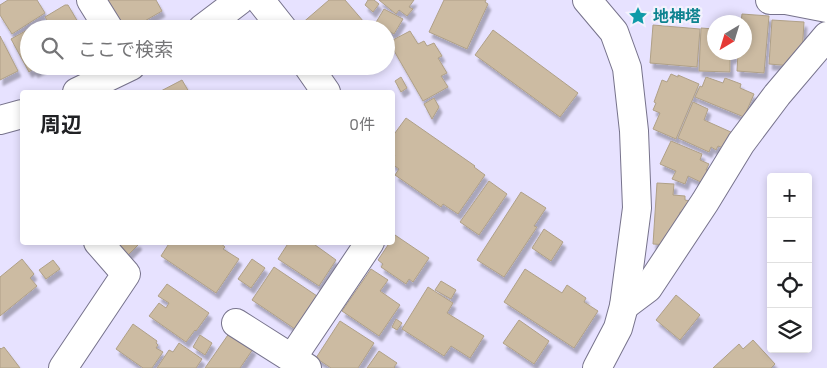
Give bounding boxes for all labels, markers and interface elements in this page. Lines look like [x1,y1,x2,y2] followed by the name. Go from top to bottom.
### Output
[627,5,649,27] place icon: 地神塔
[653,6,701,25] place label: 地神塔
[707,15,752,60] north arrow
[20,20,395,75] search box
[38,34,66,62] icon: search
[78,37,173,60] text: ここで検索
[40,111,82,136] text: 周辺
[349,114,375,133] text: 0件
[767,173,812,353] map controls
[767,173,812,218] button: +
[767,218,812,263] button: −
[767,263,812,308] button: locate
[767,308,812,353] button: layers

